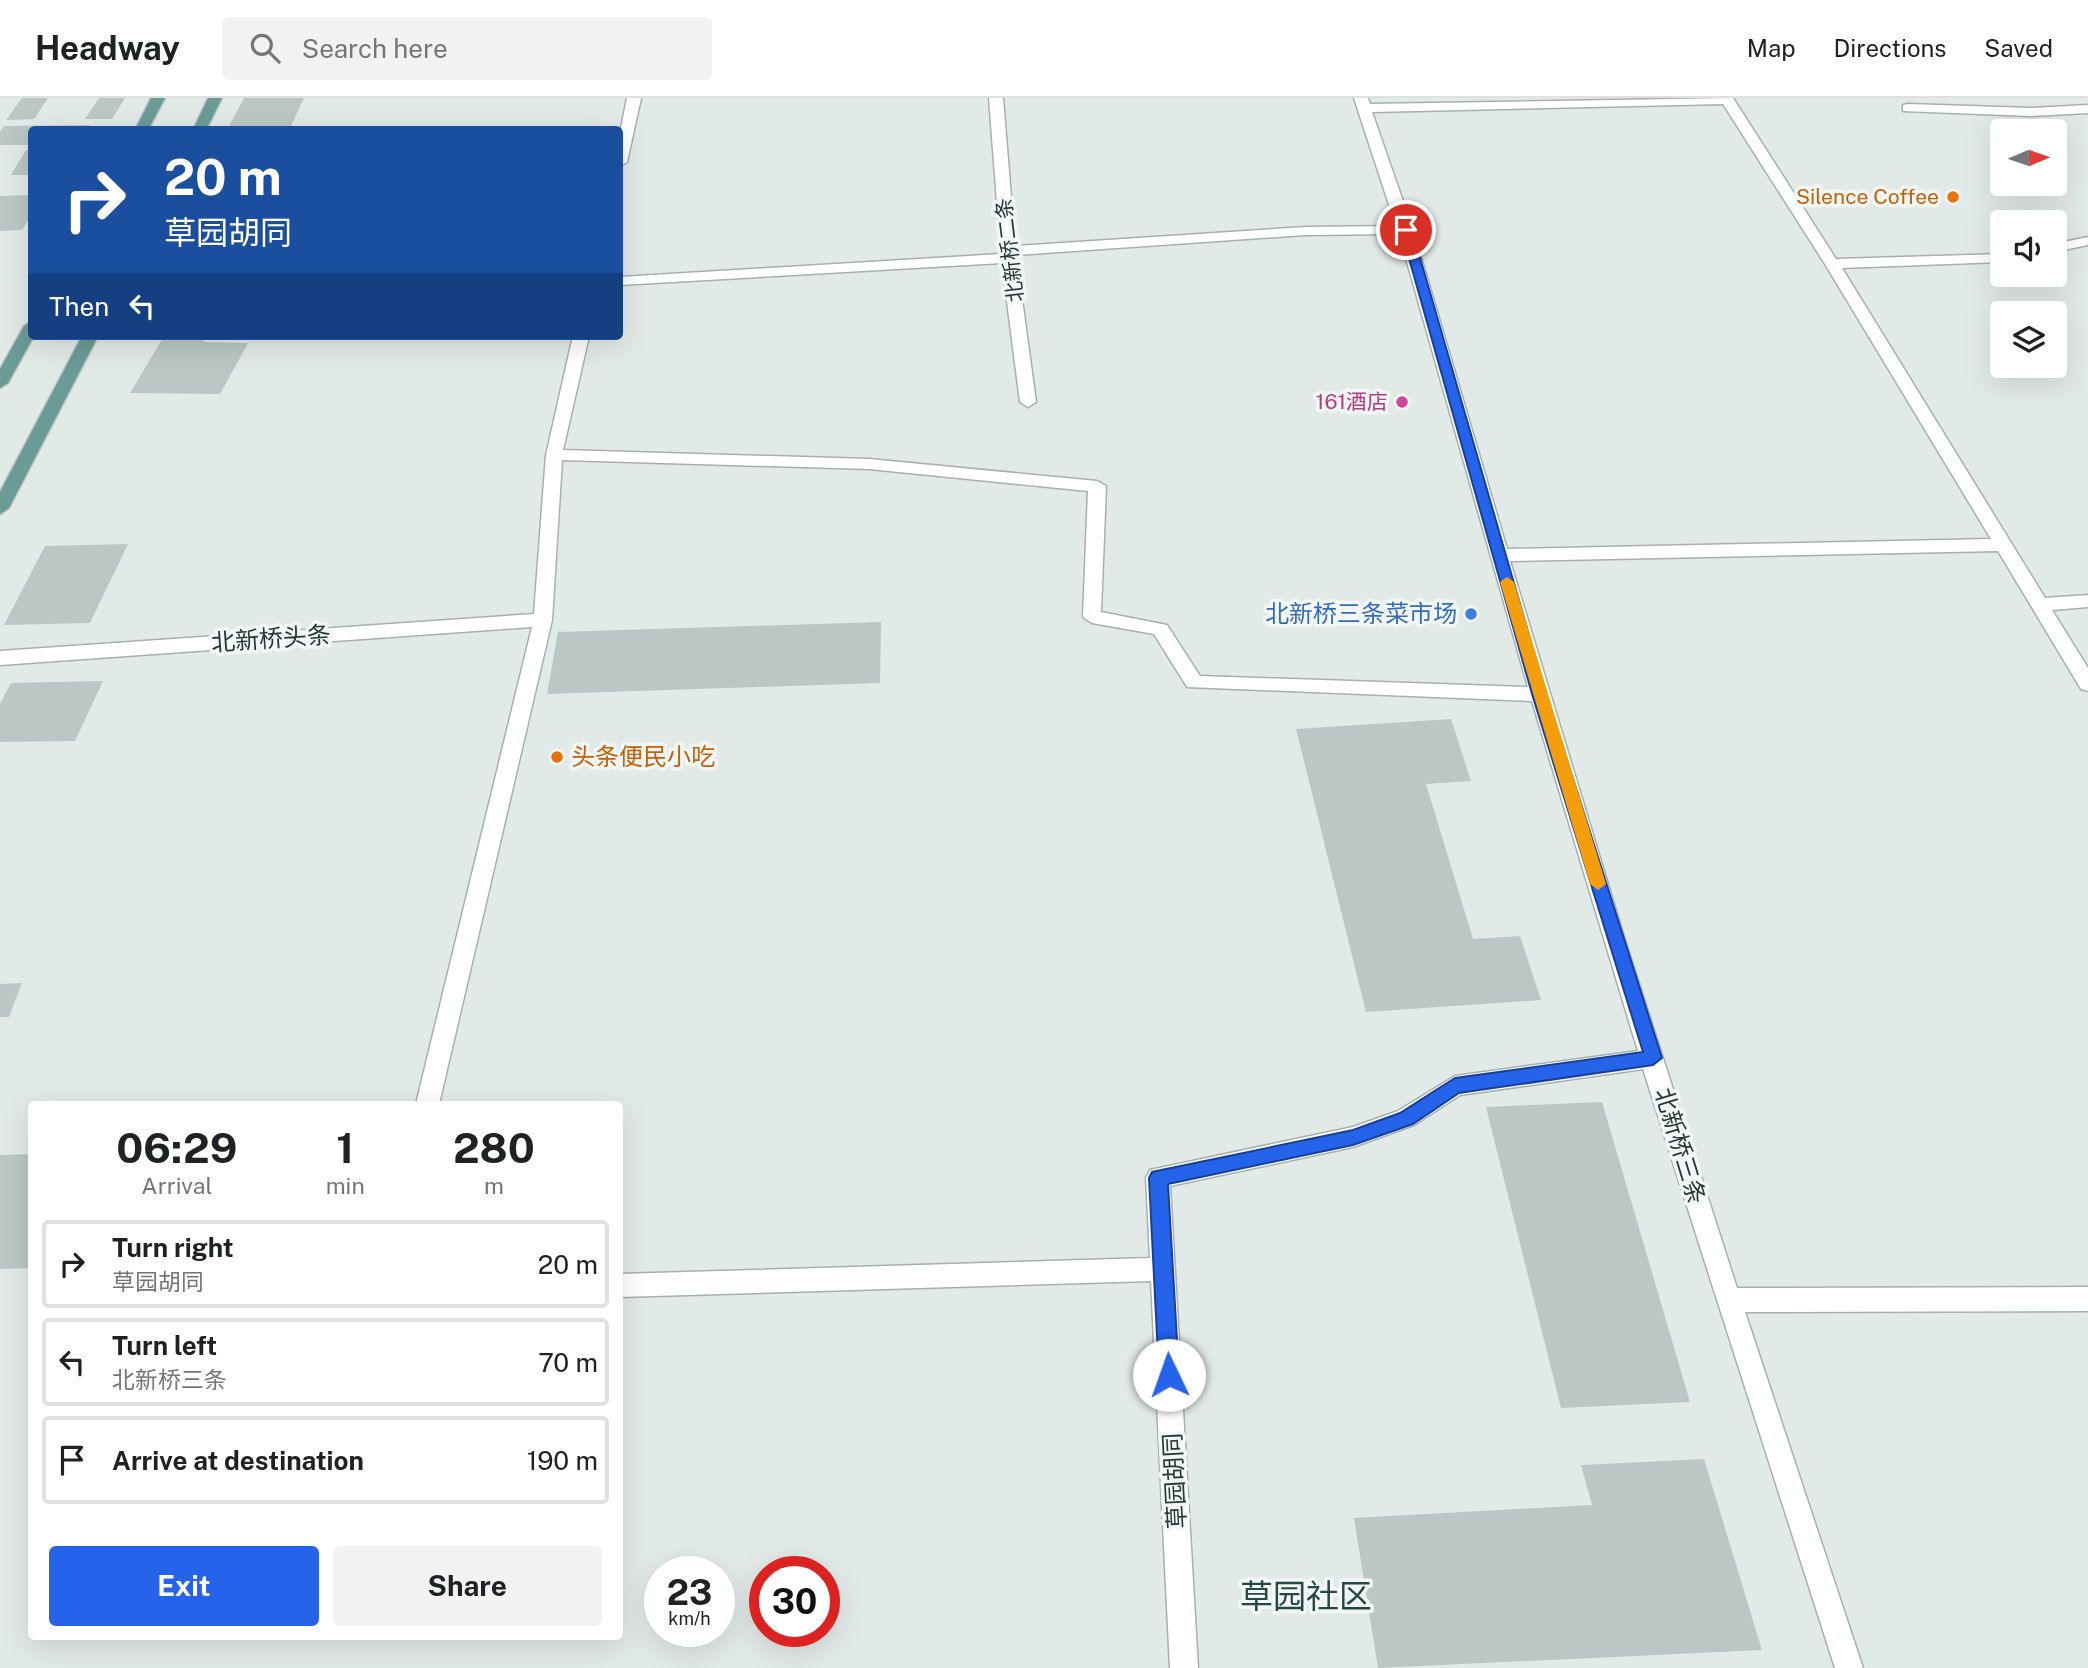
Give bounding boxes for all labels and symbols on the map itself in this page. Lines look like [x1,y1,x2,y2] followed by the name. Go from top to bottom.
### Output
[1990,119,2067,196] north arrow
[1796,184,1939,209] place label: Silence Coffee
[1945,189,1961,205] marker: Silence Coffee
[991,196,1028,304] street label: 北新桥二条
[1376,200,1436,260] pin
[1316,389,1388,414] place label: 161酒店
[1394,394,1410,410] marker: 161酒店
[1265,599,1457,627] place label: 北新桥三条菜市场
[1463,606,1479,622] marker: 北新桥三条菜市场
[210,620,332,656] street label: 北新桥头条
[571,742,715,770] place label: 头条便民小吃
[549,749,565,765] marker: 头条便民小吃
[1650,1084,1712,1207] street label: 北新桥三条
[1132,1338,1206,1412] position arrow
[1158,1432,1190,1530] street label: 草园胡同
[749,1556,840,1647] speed limit sign: 30
[1240,1577,1372,1615] district label: 草园社区

